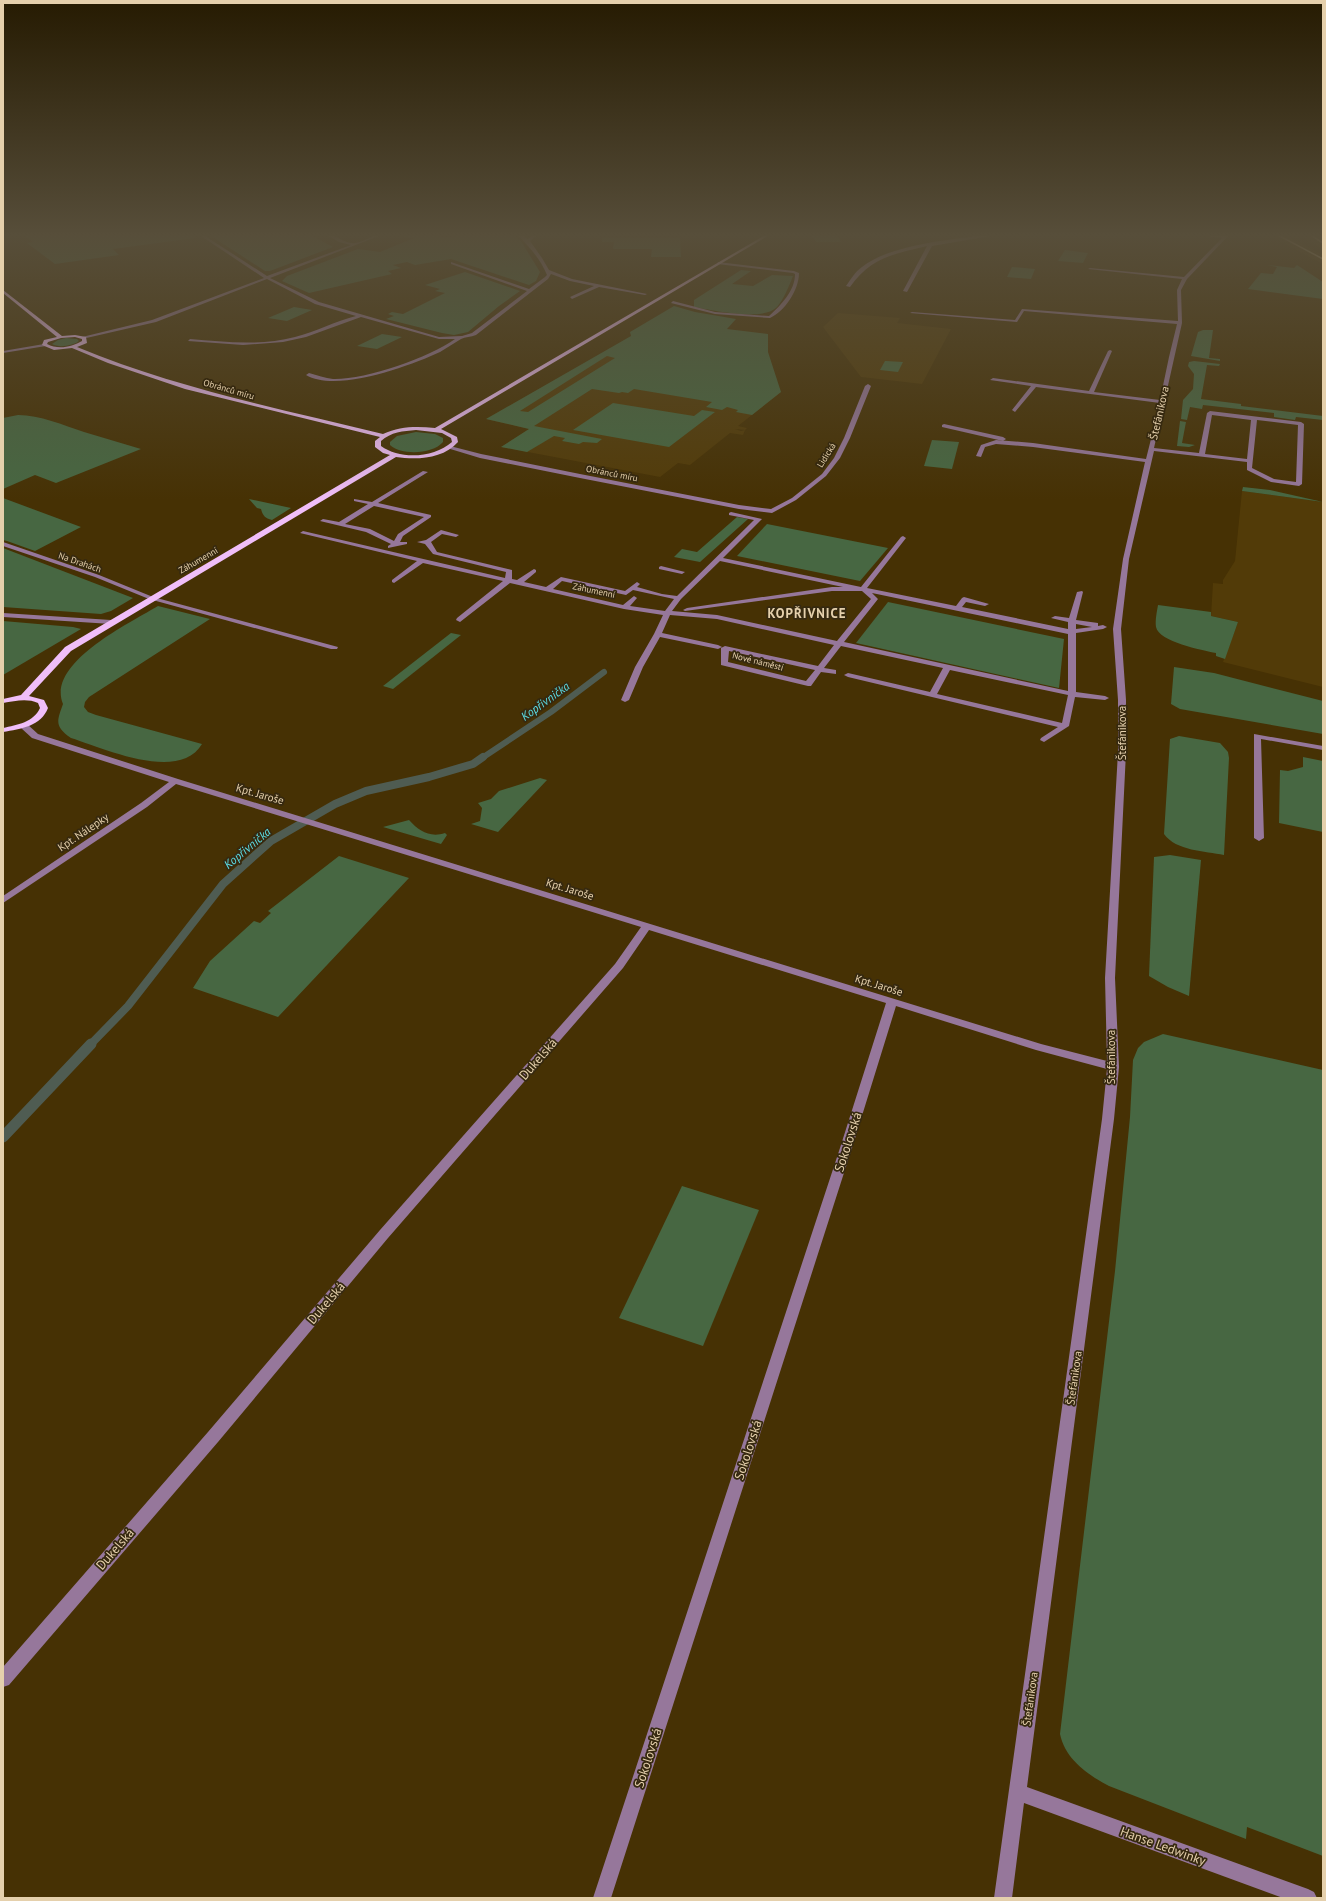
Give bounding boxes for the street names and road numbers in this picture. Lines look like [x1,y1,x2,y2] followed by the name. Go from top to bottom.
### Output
[202,376,256,402] street label: Obránců míru
[1146,385,1172,441] street label: Štefánikova
[814,441,838,469] street label: Lidická
[585,463,639,483] street label: Obránců míru
[177,544,220,576] street label: Záhumenní
[57,550,103,574] street label: Na Drahách
[572,580,617,600] street label: Záhumenní
[731,649,785,673] street label: Nové náměstí
[1115,706,1129,760] street label: Štefánikova
[234,780,286,808] street label: Kpt. Jaroše
[55,809,112,854] street label: Kpt. Nálepky
[544,875,596,903] street label: Kpt. Jaroše
[853,971,905,999] street label: Kpt. Jaroše
[1104,1030,1118,1084] street label: Štefánikova
[515,1035,561,1083] street label: Dukelská
[830,1110,866,1174] street label: Sokolovská
[303,1278,349,1328] street label: Dukelská
[1063,1350,1085,1406] street label: Štefánikova
[730,1418,766,1482] street label: Sokolovská
[92,1525,138,1573] street label: Dukelská
[1019,1671,1041,1727] street label: Štefánikova
[630,1726,666,1790] street label: Sokolovská
[1118,1823,1208,1869] street label: Hanse Ledwinky

